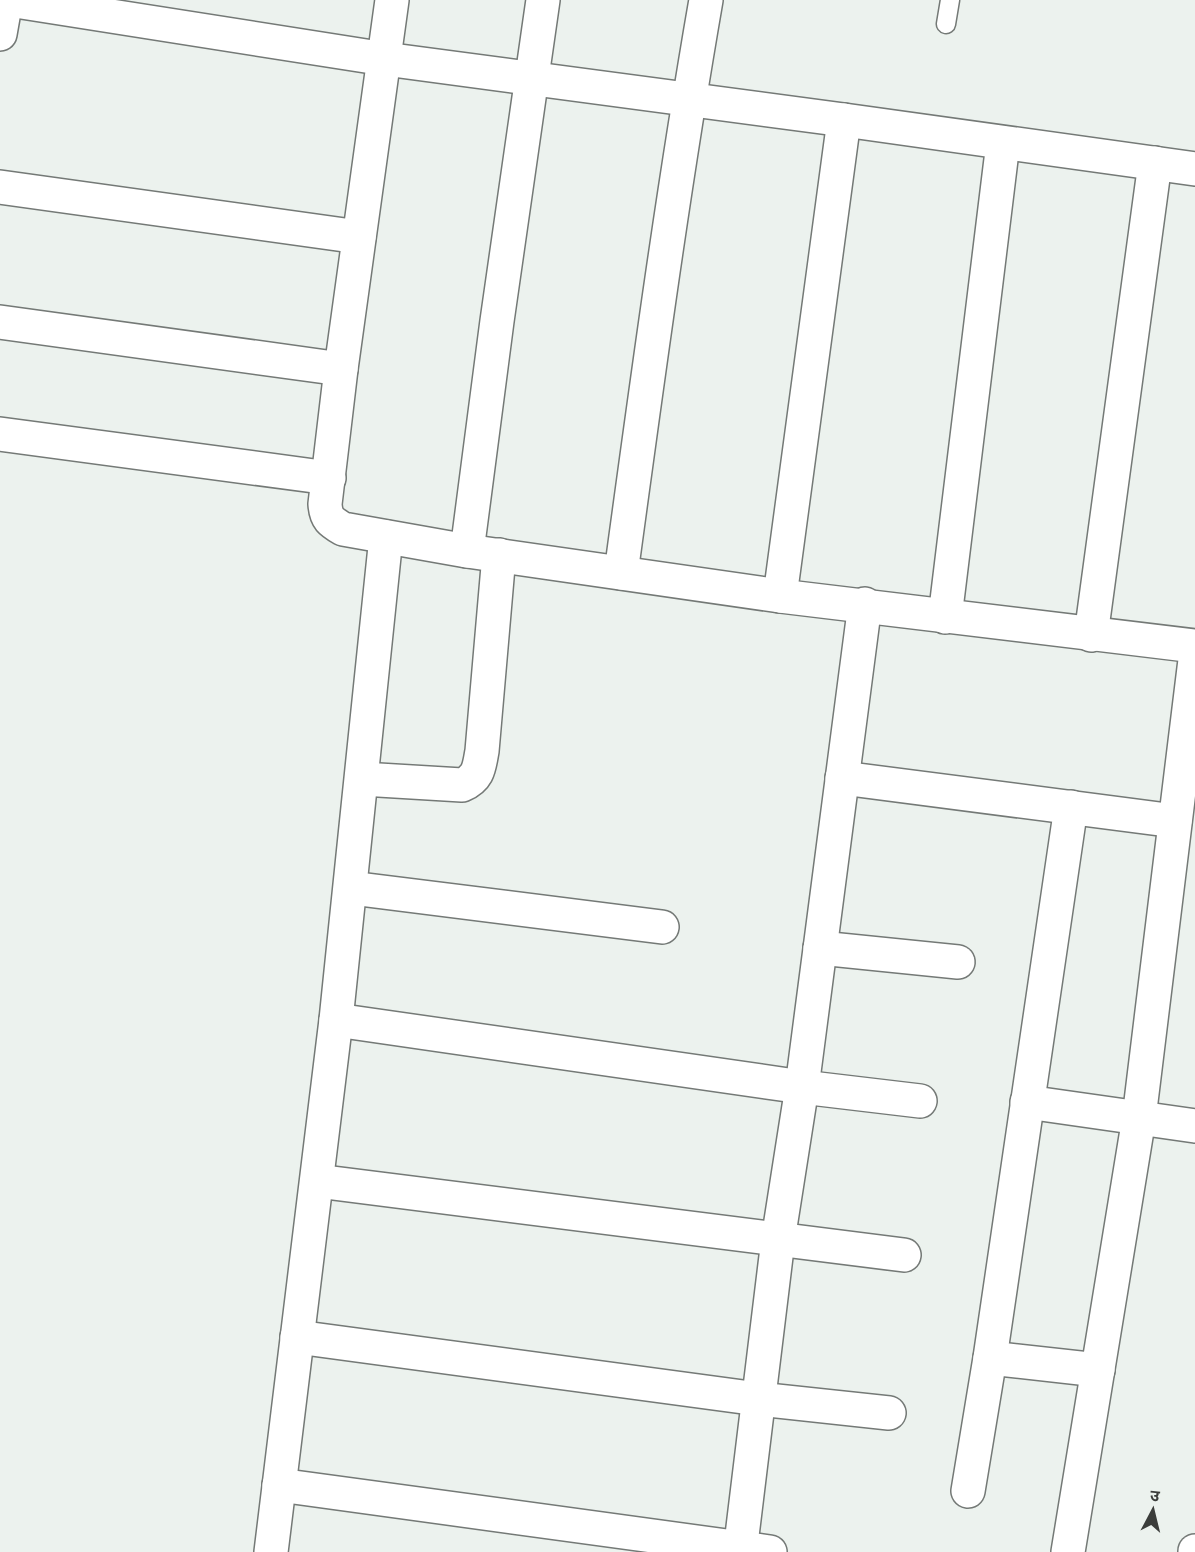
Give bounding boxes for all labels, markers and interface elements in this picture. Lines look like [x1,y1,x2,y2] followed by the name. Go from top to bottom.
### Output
[1123,1480,1183,1540] north arrow
[1149,1485,1161,1506] text: उ

